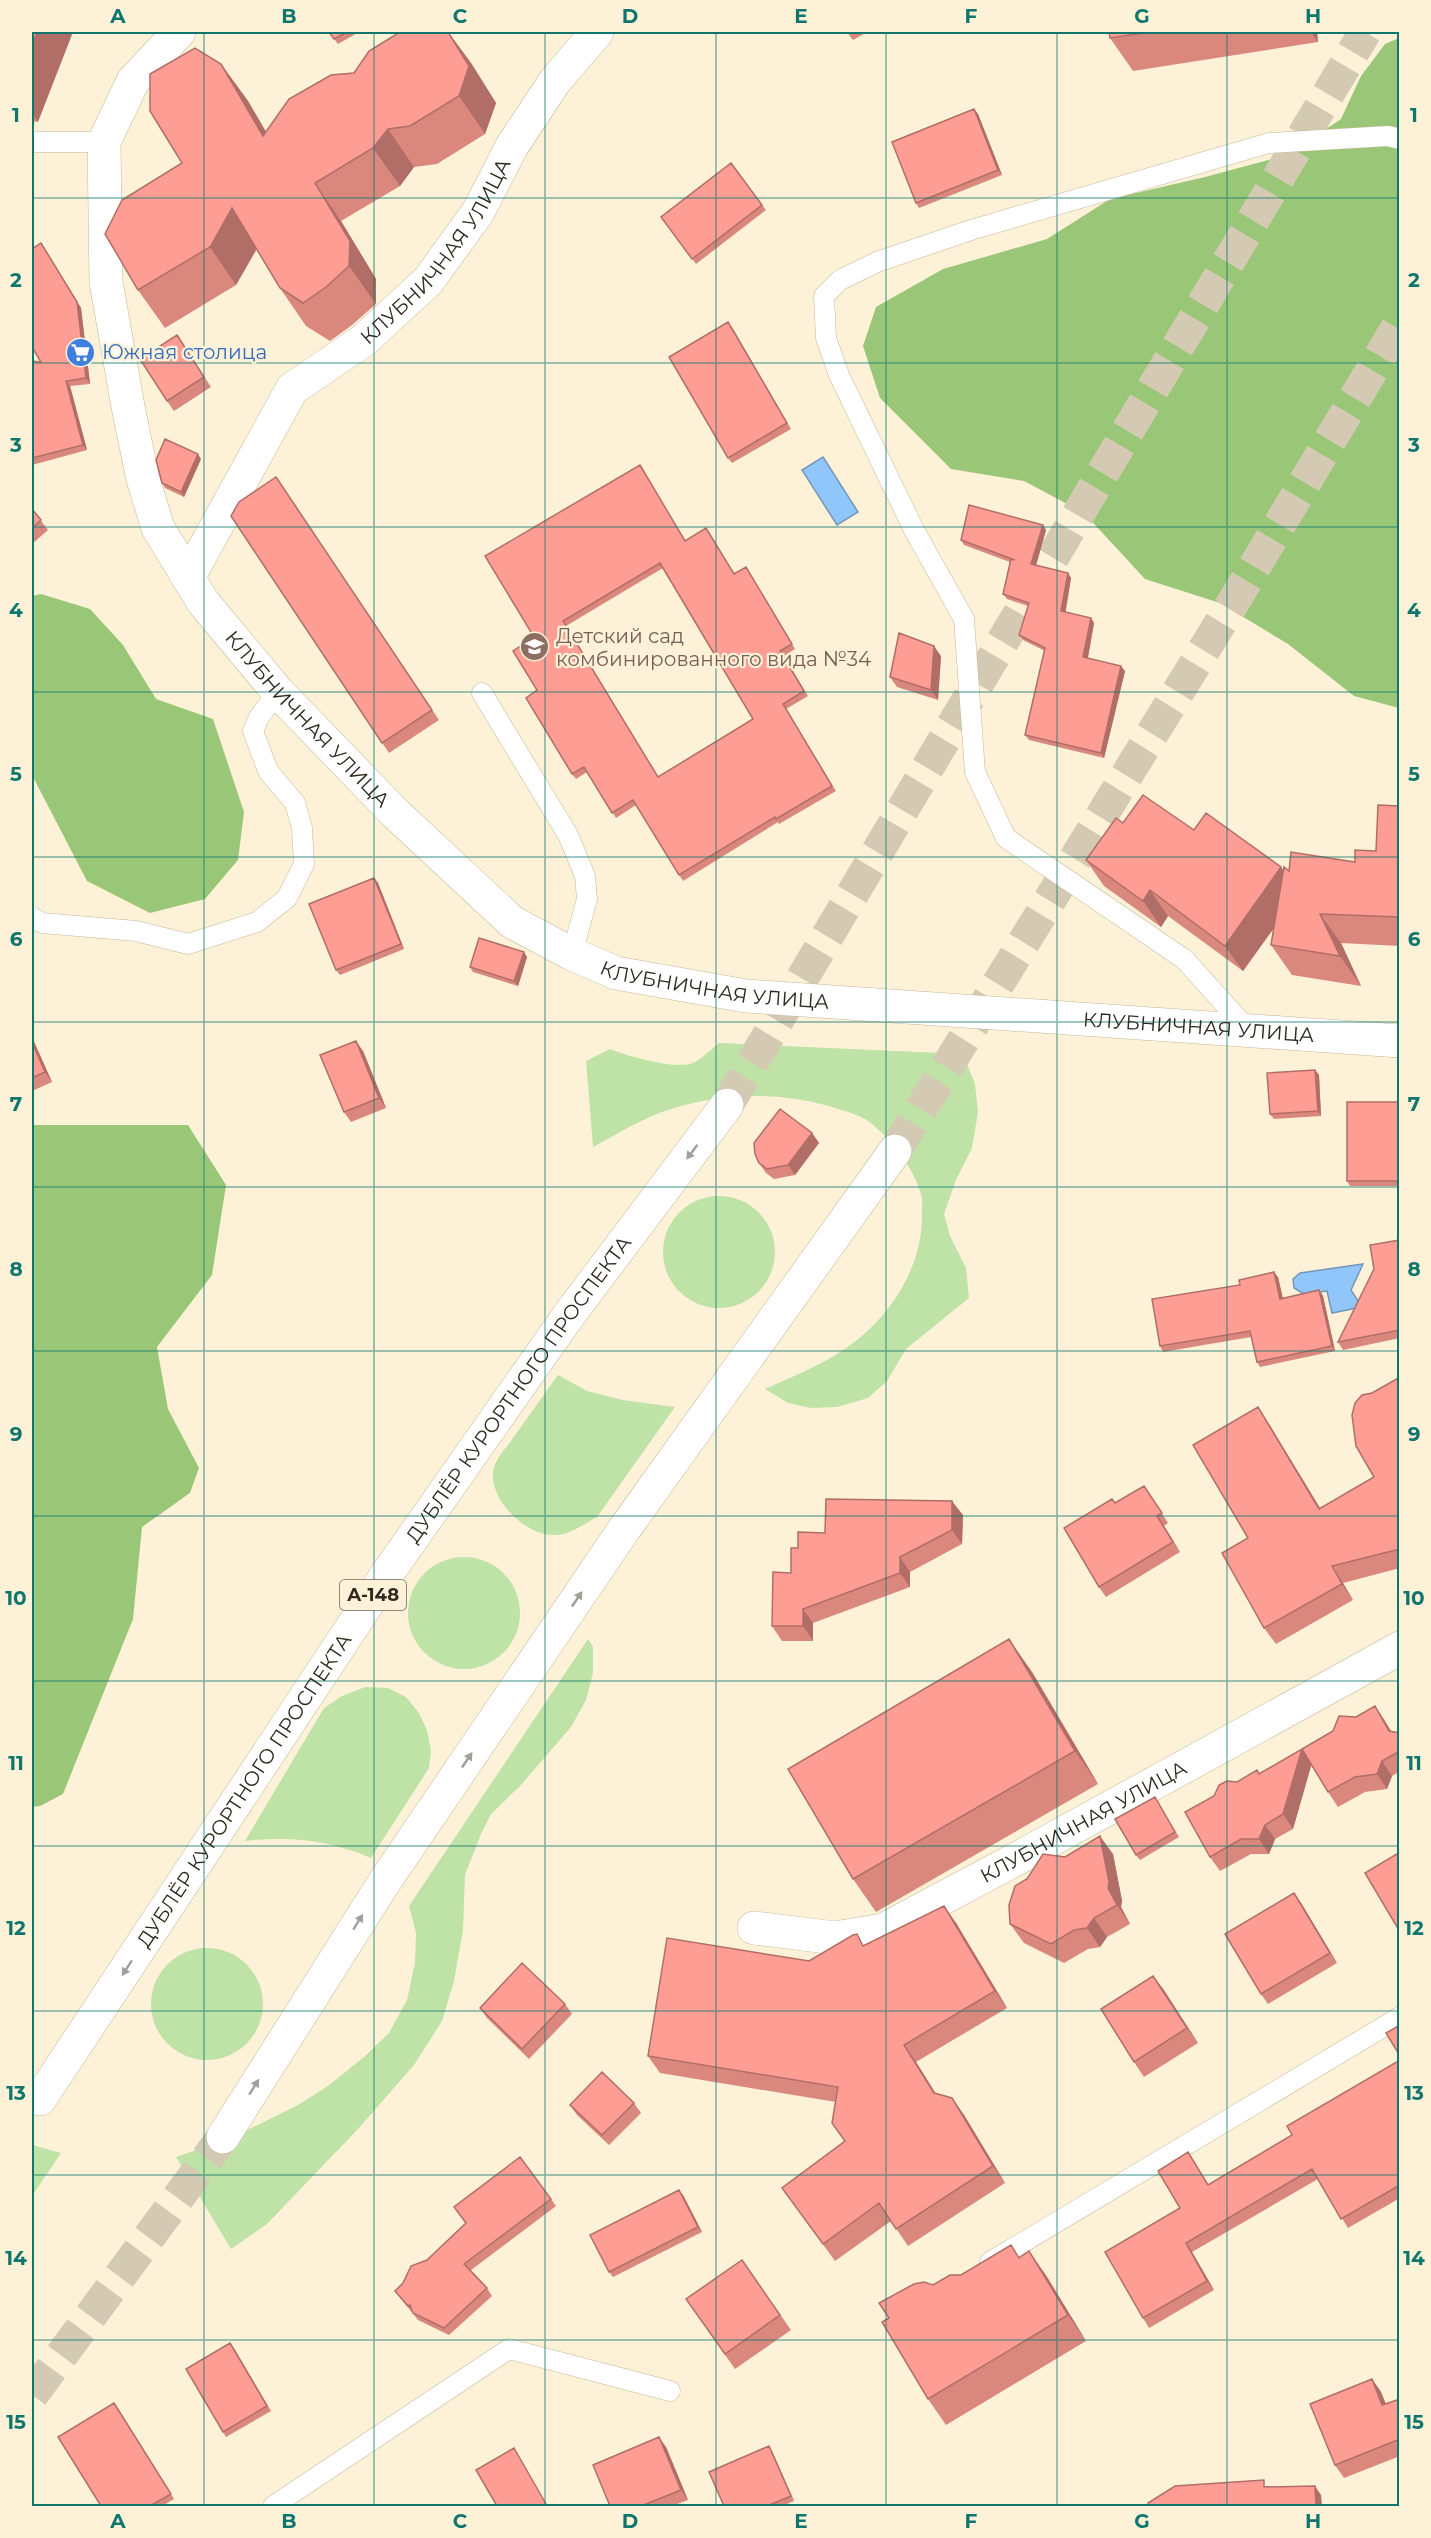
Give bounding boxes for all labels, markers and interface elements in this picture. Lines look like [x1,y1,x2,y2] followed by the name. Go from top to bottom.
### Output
[109,4,126,28] text: A
[281,4,297,28] text: B
[453,4,468,28] text: C
[622,4,638,28] text: D
[794,4,808,28] text: E
[965,4,978,28] text: F
[1134,4,1150,28] text: G
[1305,4,1321,28] text: H
[12,103,20,127] text: 1
[1410,103,1418,127] text: 1
[355,154,516,349] street label: КЛУБНИЧНАЯ УЛИЦА
[10,268,22,292] text: 2
[1408,268,1420,292] text: 2
[65,336,97,368] supermarket icon: Южная столица
[102,340,267,364] place label: Южная столица
[9,433,22,457] text: 3
[1407,433,1420,457] text: 3
[9,598,23,622] text: 4
[1407,598,1421,622] text: 4
[556,624,871,671] place label: Детский сад комбинированного вида №34
[220,626,395,812] street label: КЛУБНИЧНАЯ УЛИЦА
[519,631,551,663] school or university icon: Детский сад комбинированного вида №34
[10,762,22,786] text: 5
[1408,762,1420,786] text: 5
[10,927,23,951] text: 6
[1408,927,1421,951] text: 6
[596,956,830,1014] street label: КЛУБНИЧНАЯ УЛИЦА
[1082,1007,1315,1047] street label: КЛУБНИЧНАЯ УЛИЦА
[10,1092,22,1116] text: 7
[1408,1092,1420,1116] text: 7
[686,1144,698,1159] one-way arrow
[401,1231,636,1547] street label: ДУБЛЁР КУРОРТНОГО ПРОСПЕКТА
[9,1257,23,1281] text: 8
[1407,1257,1421,1281] text: 8
[10,1422,22,1446] text: 9
[1408,1422,1420,1446] text: 9
[340,1580,406,1610] road number: А-148
[5,1586,27,1610] text: 10
[1403,1586,1425,1610] text: 10
[571,1592,583,1608] one-way arrow
[132,1629,356,1952] street label: ДУБЛЁР КУРОРТНОГО ПРОСПЕКТА
[8,1751,24,1775] text: 11
[1406,1751,1422,1775] text: 11
[461,1753,473,1769] one-way arrow
[976,1756,1191,1888] street label: КЛУБНИЧНАЯ УЛИЦА
[353,1914,364,1931] one-way arrow
[6,1916,26,1940] text: 12
[1404,1916,1424,1940] text: 12
[122,1960,133,1976] one-way arrow
[249,2079,260,2096] one-way arrow
[6,2081,26,2105] text: 13
[1404,2081,1424,2105] text: 13
[5,2246,27,2270] text: 14
[1403,2246,1425,2270] text: 14
[6,2410,26,2434] text: 15
[1404,2410,1424,2434] text: 15
[109,2509,126,2533] text: A
[281,2509,297,2533] text: B
[453,2509,468,2533] text: C
[622,2509,638,2533] text: D
[794,2509,808,2533] text: E
[965,2509,978,2533] text: F
[1134,2509,1150,2533] text: G
[1305,2509,1321,2533] text: H

